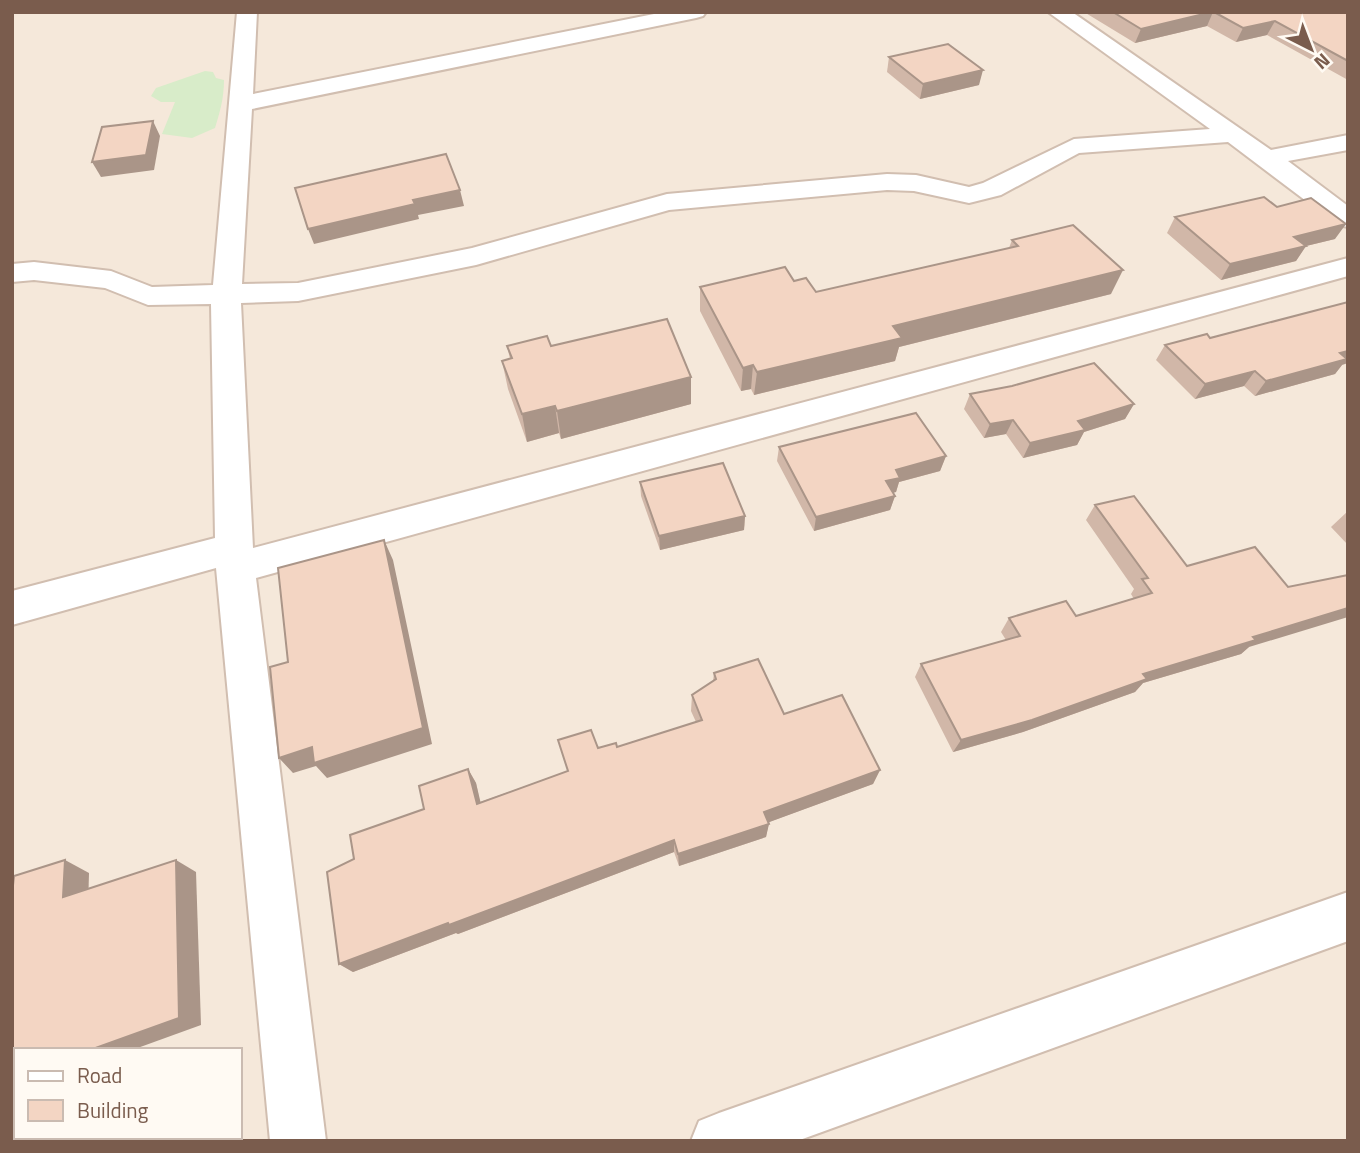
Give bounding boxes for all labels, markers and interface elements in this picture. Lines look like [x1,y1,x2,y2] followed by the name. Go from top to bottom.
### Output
[1276,14,1346,84] north arrow
[1308,47,1337,77] text: N
[14,1048,242,1139] legend
[77,1059,122,1091] text: Road
[77,1094,149,1126] text: Building

